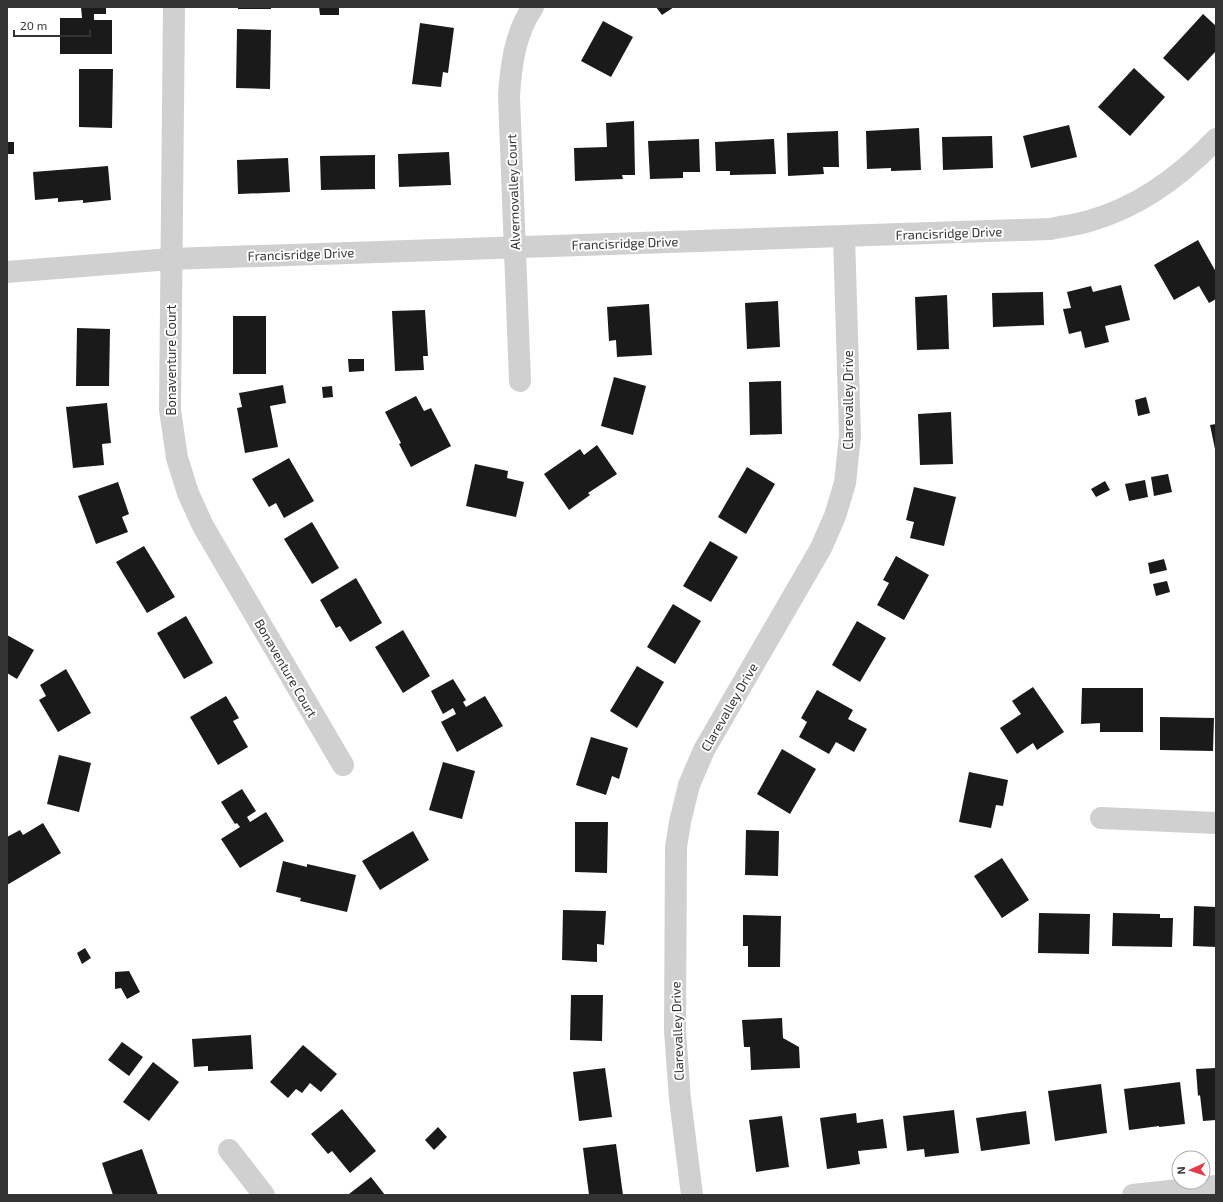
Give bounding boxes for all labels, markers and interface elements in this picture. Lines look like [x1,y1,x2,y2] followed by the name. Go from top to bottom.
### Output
[14,12,90,38] scale bar
[20,18,47,32] text: 20 m
[503,134,523,250] street label: Alvernovalley Court
[895,223,1003,243] street label: Francisridge Drive
[571,233,679,253] street label: Francisridge Drive
[247,244,355,264] street label: Francisridge Drive
[163,304,179,416] street label: Bonaventure Court
[840,350,856,450] street label: Clarevalley Drive
[251,616,321,720] street label: Bonaventure Court
[697,660,761,754] street label: Clarevalley Drive
[667,981,687,1081] street label: Clarevalley Drive
[1171,1150,1211,1190] north arrow
[1174,1166,1187,1175] text: N

